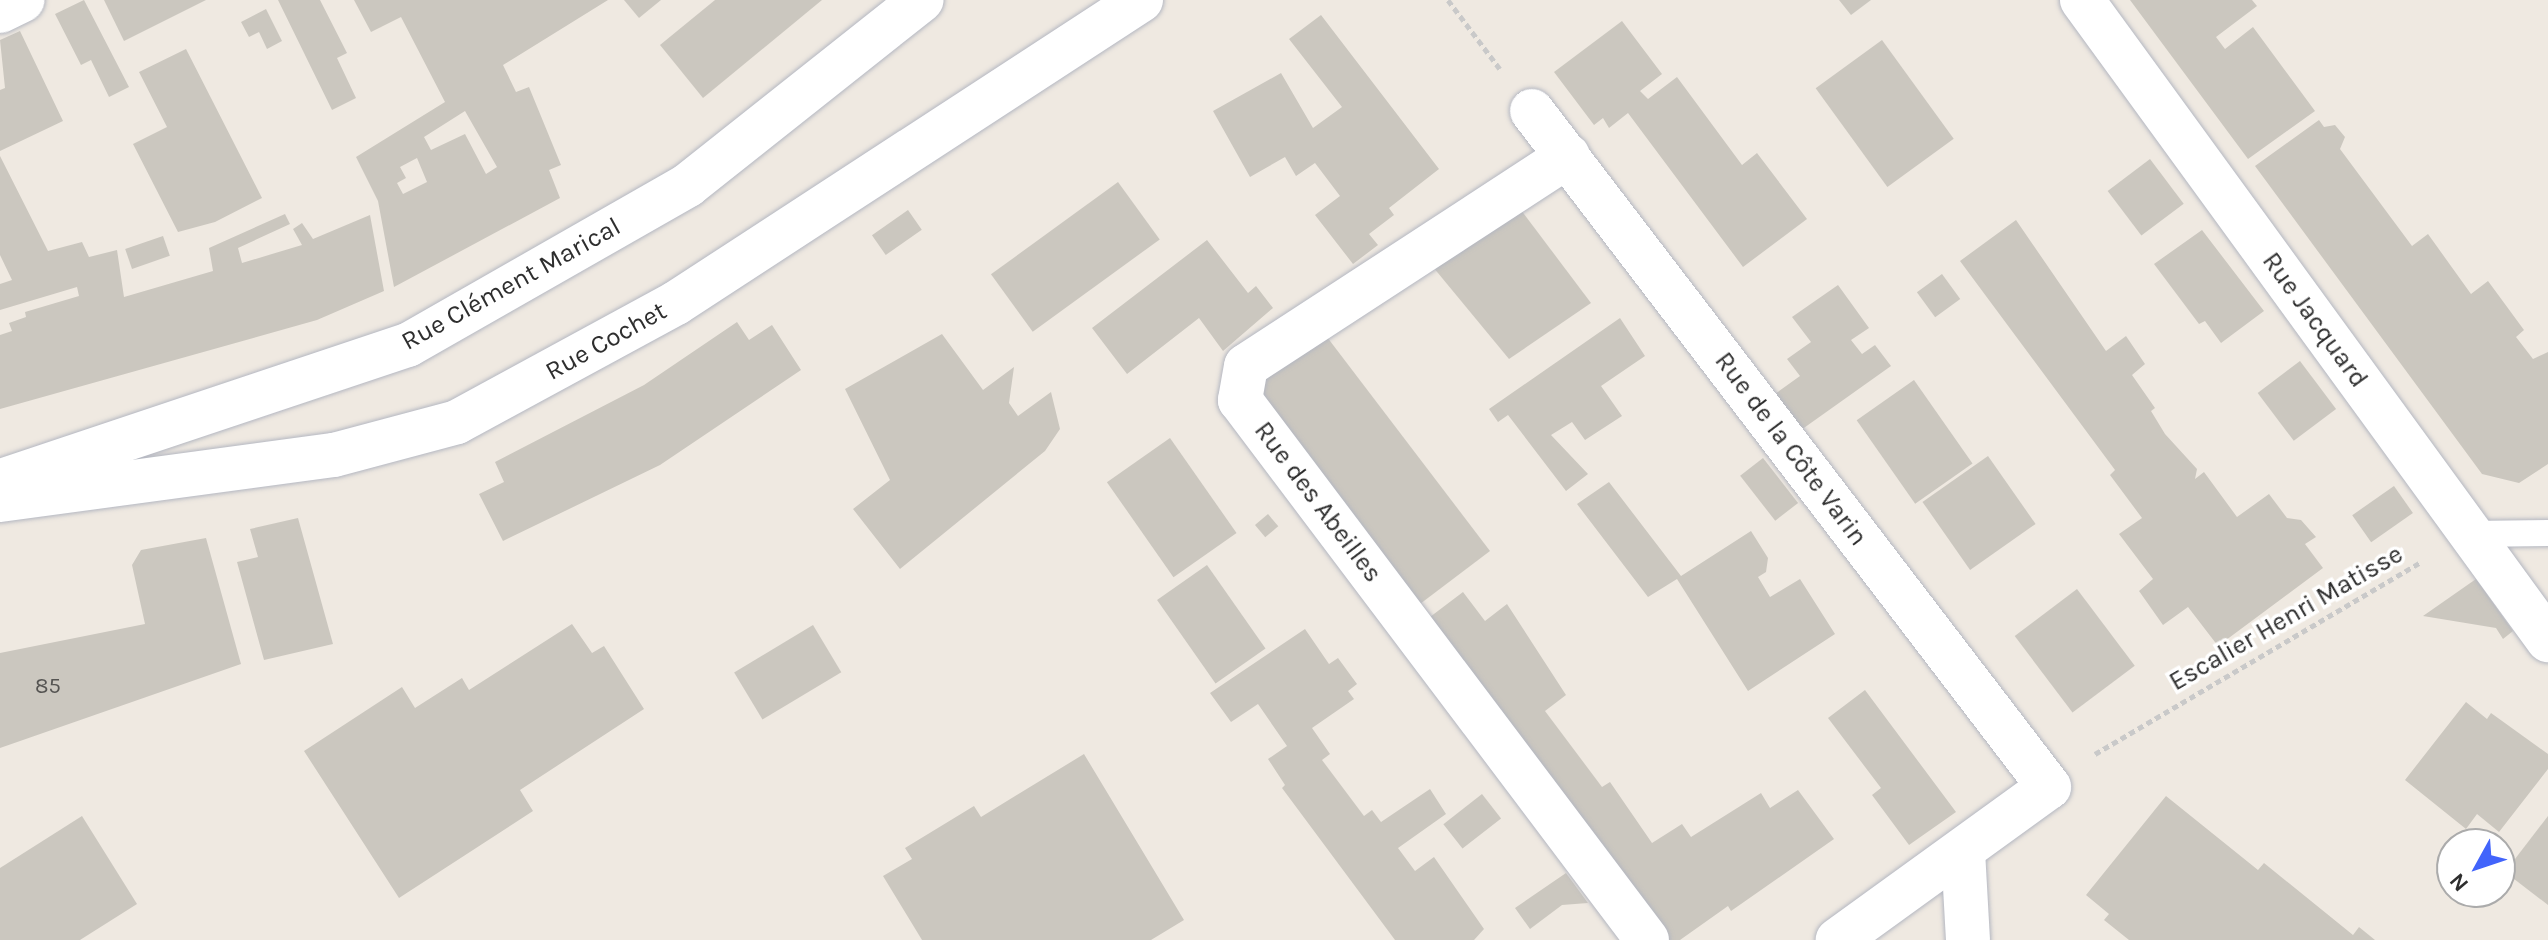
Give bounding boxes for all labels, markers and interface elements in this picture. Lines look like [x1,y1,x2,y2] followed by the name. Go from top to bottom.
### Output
[396,211,626,357] street label: Rue Clément Marical
[2256,246,2374,394] street label: Rue Jacquard
[540,295,672,387] street label: Rue Cochet
[1708,346,1874,552] street label: Rue de la Côte Varin
[1248,416,1388,588] street label: Rue des Abeilles
[2164,538,2408,698] street label: Escalier Henri Matisse
[35,674,61,700] house number: 85
[2436,828,2516,908] north arrow
[2444,868,2474,897] text: N

